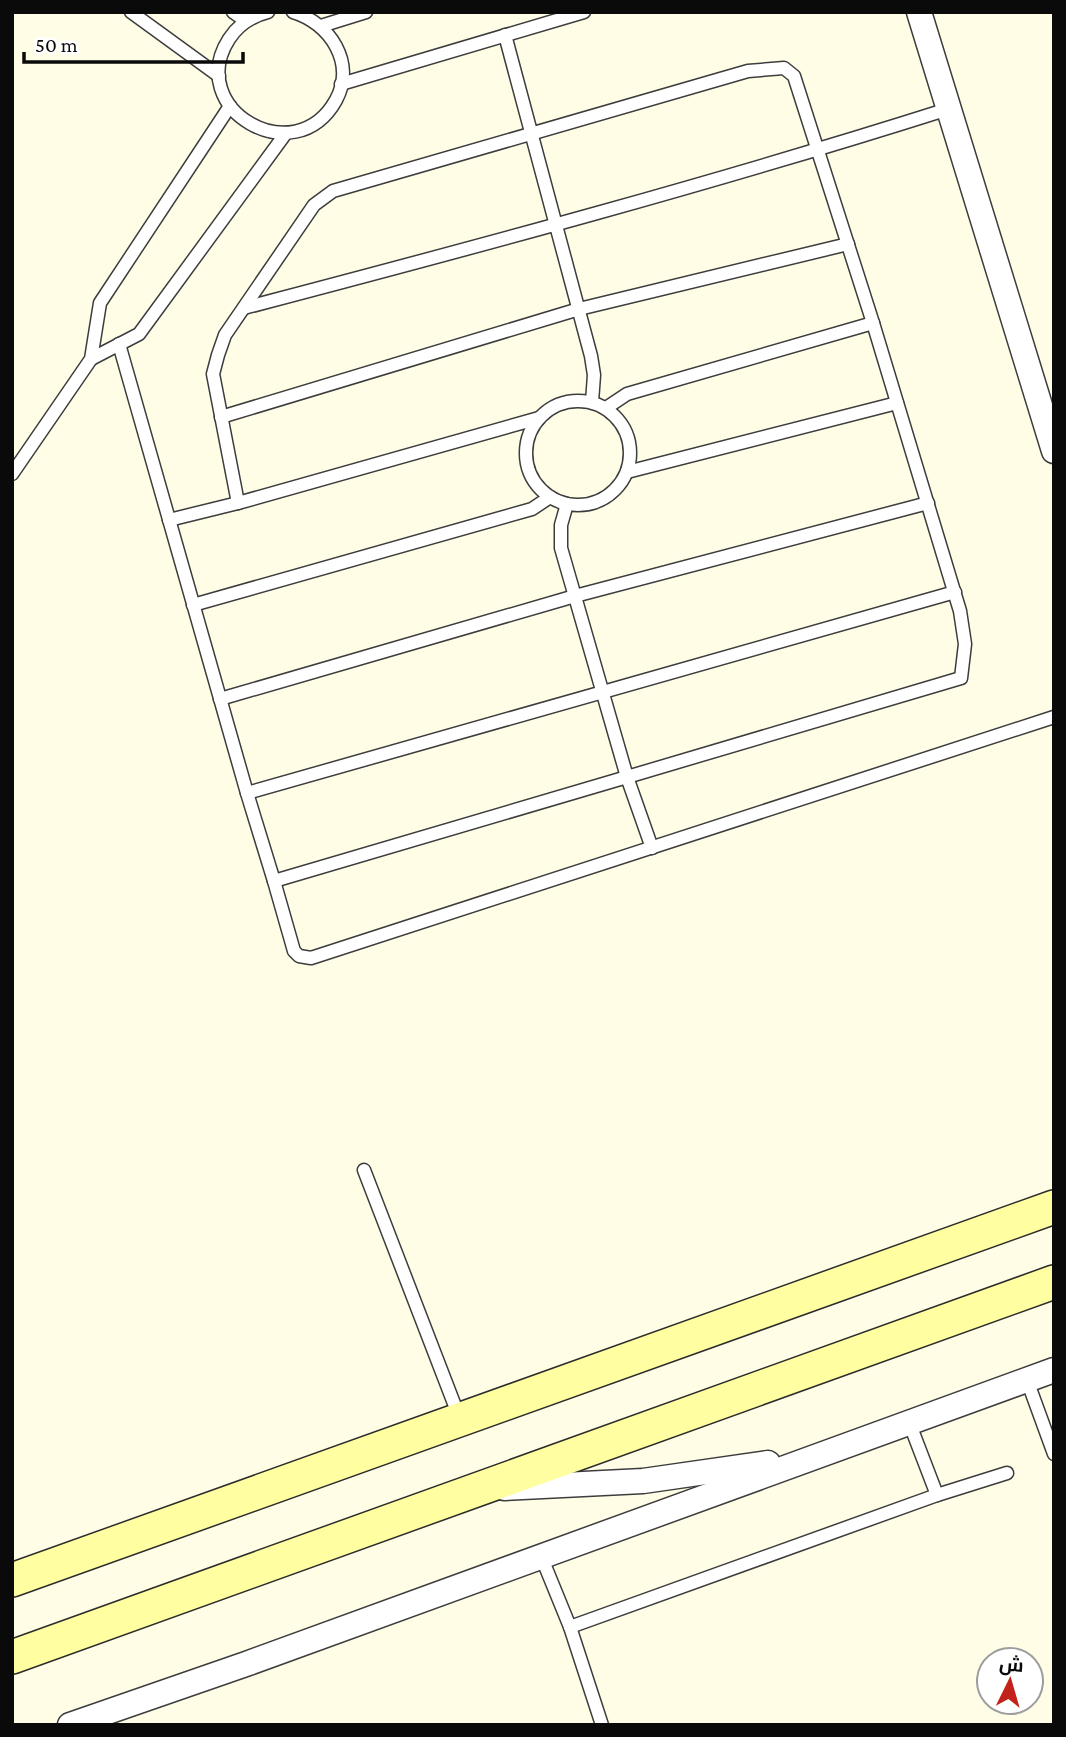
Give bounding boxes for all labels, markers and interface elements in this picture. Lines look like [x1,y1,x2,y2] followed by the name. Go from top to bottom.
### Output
[24,21,243,65] scale bar
[35,33,78,57] text: 50 m
[975,1646,1045,1716] north arrow
[998,1653,1025,1677] text: ش

